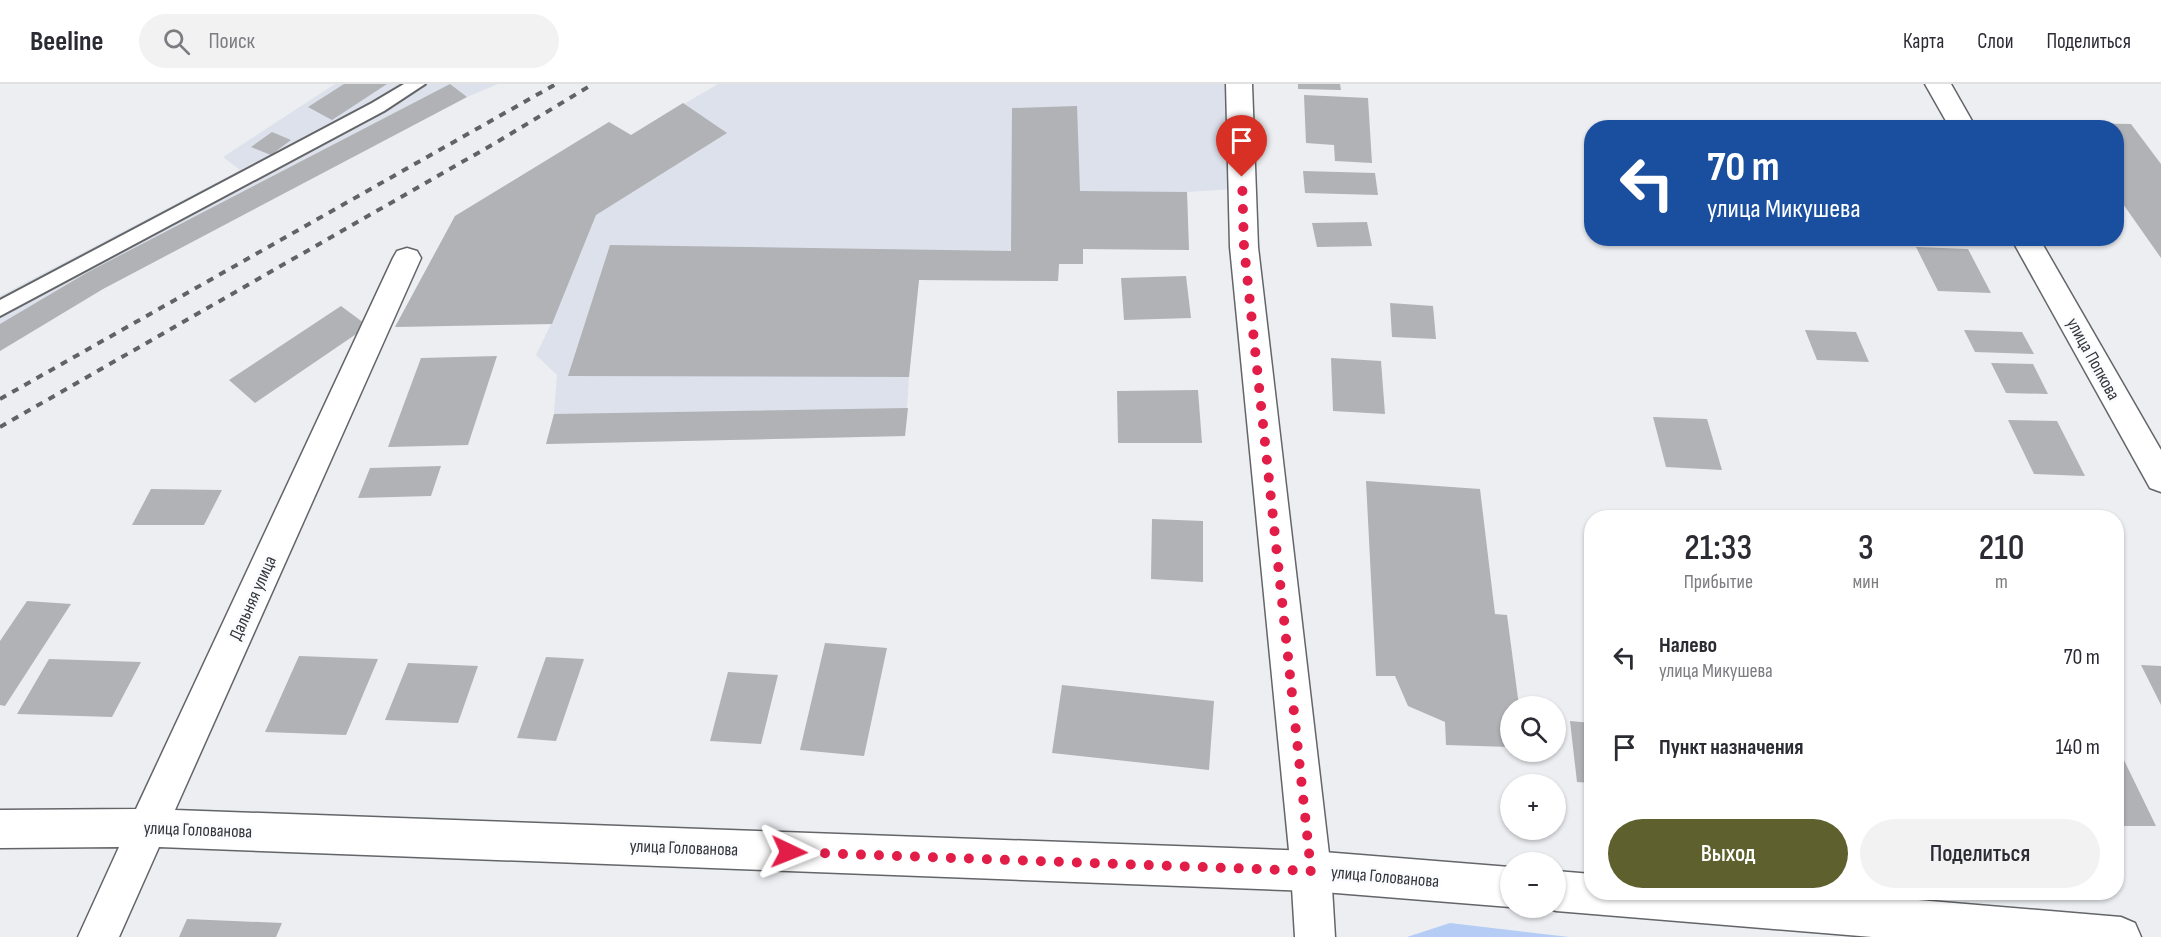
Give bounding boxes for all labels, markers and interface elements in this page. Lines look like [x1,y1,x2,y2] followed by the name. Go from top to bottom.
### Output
[139,14,559,68] search box
[30,25,103,58] text: Beeline
[160,25,193,58] icon: search
[208,28,255,55] text: Поиск
[1903,29,1944,54] text: Карта
[1977,29,2013,54] text: Слои
[2046,29,2131,54] text: Поделиться
[1216,115,1267,177] pin
[1225,124,1258,157] icon: arrive
[1707,142,1780,193] text: 70 m
[1608,144,1686,222] icon: left
[1707,193,1861,225] text: улица Микушева
[2062,314,2124,404] street label: улица Попкова
[1684,527,1752,570] text: 21:33
[1858,527,1874,570] text: 3
[1979,527,2024,570] text: 210
[225,553,281,643] street label: Дальняя улица
[1684,570,1753,594] text: Прибытие
[1853,570,1879,594] text: мин
[1995,570,2008,594] text: m
[1659,632,1717,659] text: Налево
[1608,641,1641,674] icon: left
[2064,644,2100,671] text: 70 m
[1659,659,1773,683] text: улица Микушева
[1500,696,1566,918] map controls
[1500,696,1566,762] button: search
[1608,731,1641,764] icon: arrive
[1659,734,1803,761] text: Пункт назначения
[2056,734,2100,761] text: 140 m
[1500,774,1566,840] button: +
[143,818,253,842] street label: улица Голованова
[1608,819,1848,888] button: Выход
[1860,819,2100,888] button: Поделиться
[757,820,821,884] position arrow
[629,836,739,860] street label: улица Голованова
[1500,852,1566,918] button: −
[1330,862,1440,892] street label: улица Голованова

